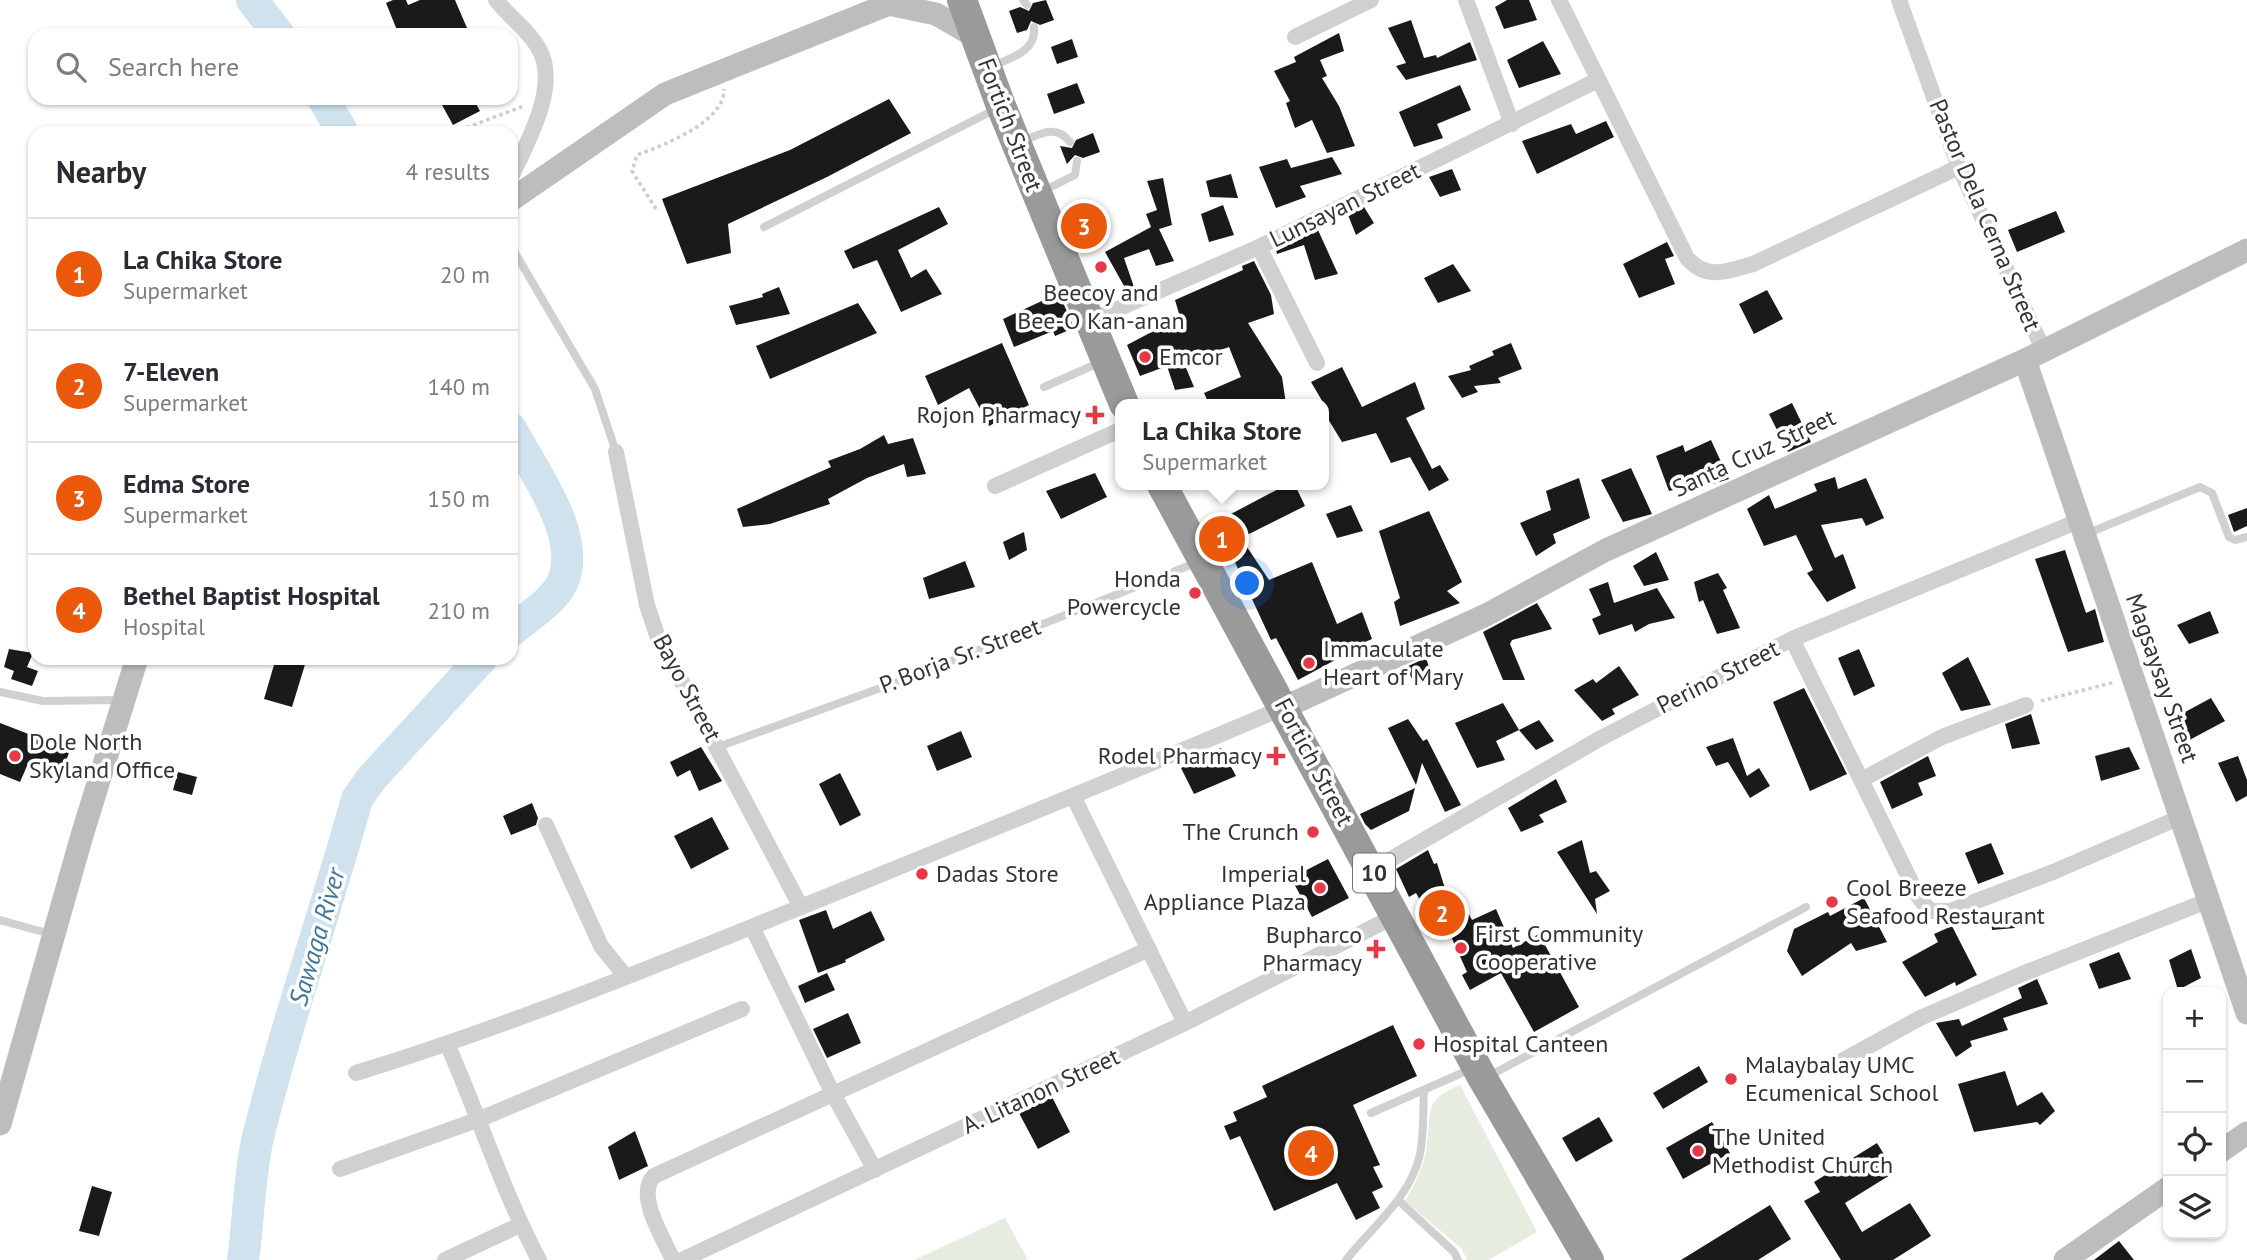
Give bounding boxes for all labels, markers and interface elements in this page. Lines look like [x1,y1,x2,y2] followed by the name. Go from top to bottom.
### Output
[28,28,518,105] search box
[52,48,90,86] icon: search
[108,50,239,83] text: Search here
[971,54,1050,196] street label: Fortich Street
[1923,94,2048,335] street label: Pastor Dela Cerna Street
[56,152,146,191] text: Nearby
[1264,155,1425,254] street label: Lunsayan Street
[406,157,490,186] text: 4 results
[1061,200,1107,252] pin: 3
[123,243,282,276] text: La Chika Store
[1093,259,1109,275] marker: Beecoy and Bee-O Kan-anan
[72,260,86,289] text: 1
[440,260,490,289] text: 20 m
[123,276,248,305] text: Supermarket
[1017,277,1185,336] place label: Beecoy and Bee-O Kan-anan
[1159,341,1223,372] place label: Emcor
[1137,349,1153,365] marker: Emcor
[123,355,219,388] text: 7-Eleven
[72,372,86,401] text: 2
[428,372,490,401] text: 140 m
[123,388,248,417] text: Supermarket
[916,399,1081,430] place label: Rojon Pharmacy
[1115,399,1329,490] popup
[1667,401,1840,504] street label: Santa Cruz Street
[1087,407,1103,423] marker: Rojon Pharmacy
[1142,414,1302,447] text: La Chika Store
[1142,447,1267,476] text: Supermarket
[123,467,250,500] text: Edma Store
[72,484,86,513] text: 3
[428,484,490,513] text: 150 m
[123,500,248,529] text: Supermarket
[1199,513,1245,565] pin: 1
[1067,563,1181,622] place label: Honda Powercycle
[1230,566,1264,600] your location
[123,579,380,612] text: Bethel Baptist Hospital
[1187,585,1203,601] marker: Honda Powercycle
[2119,589,2206,767] street label: Magsaysay Street
[72,596,86,625] text: 4
[428,596,490,625] text: 210 m
[875,611,1045,700] street label: P. Borja Sr. Street
[123,612,205,641] text: Hospital
[646,629,729,747] street label: Bayo Street
[1323,633,1464,692] place label: Immaculate Heart of Mary
[1651,633,1784,721] street label: Perino Street
[1301,655,1317,671] marker: Immaculate Heart of Mary
[1268,693,1361,831] street label: Fortich Street
[29,726,175,785] place label: Dole North Skyland Office
[1098,740,1262,771] place label: Rodel Pharmacy
[7,748,23,764] marker: Dole North Skyland Office
[1268,748,1284,764] marker: Rodel Pharmacy
[1182,816,1299,847] place label: The Crunch
[1305,824,1321,840] marker: The Crunch
[1353,853,1395,892] road number: 10
[936,858,1059,889] place label: Dadas Store
[1144,858,1306,917] place label: Imperial Appliance Plaza
[281,863,352,1010] water label: Sawaga River
[914,866,930,882] marker: Dadas Store
[1846,872,2045,931] place label: Cool Breeze Seafood Restaurant
[1312,880,1328,896] marker: Imperial Appliance Plaza
[1419,887,1465,939] pin: 2
[1824,894,1840,910] marker: Cool Breeze Seafood Restaurant
[1475,918,1643,977] place label: First Community Cooperative
[1262,919,1362,978] place label: Bupharco Pharmacy
[1453,940,1469,956] marker: First Community Cooperative
[1368,941,1384,957] marker: Bupharco Pharmacy
[2163,987,2226,1239] map controls
[2163,987,2226,1050] button: +
[1433,1028,1608,1059] place label: Hospital Canteen
[1411,1036,1427,1052] marker: Hospital Canteen
[957,1041,1124,1141] street label: A. Litanon Street
[1745,1049,1938,1108] place label: Malaybalay UMC Ecumenical School
[2163,1050,2226,1113] button: −
[1723,1071,1739,1087] marker: Malaybalay UMC Ecumenical School
[2163,1113,2226,1176] button: locate
[1712,1121,1893,1180] place label: The United Methodist Church
[1288,1127,1334,1179] pin: 4
[1690,1143,1706,1159] marker: The United Methodist Church
[2163,1176,2226,1239] button: layers

